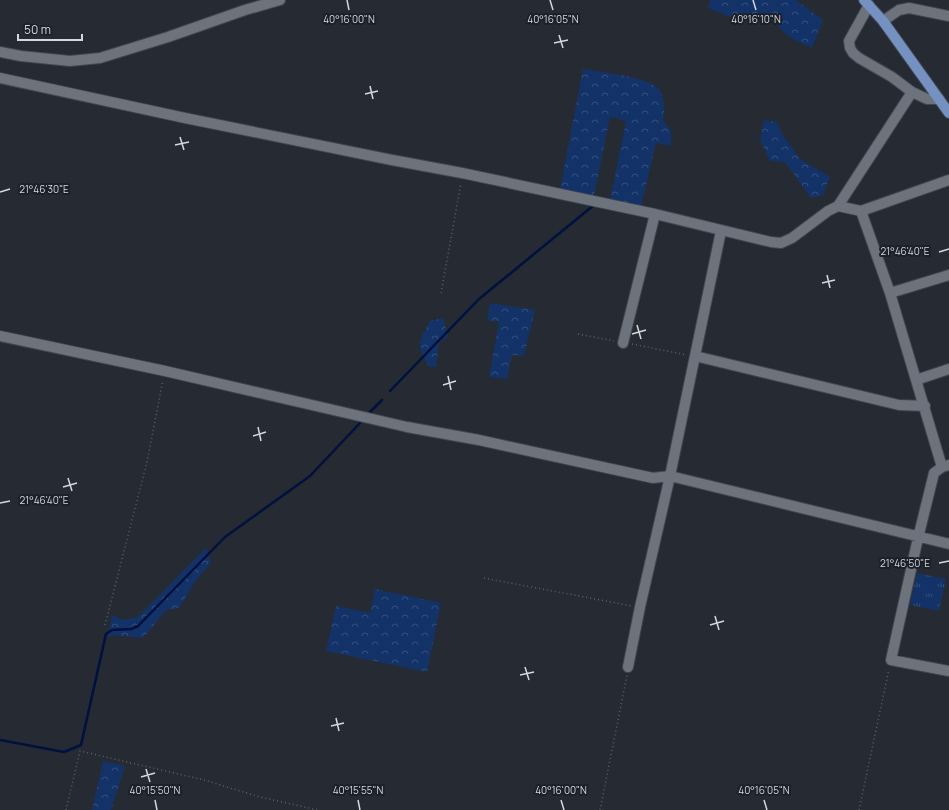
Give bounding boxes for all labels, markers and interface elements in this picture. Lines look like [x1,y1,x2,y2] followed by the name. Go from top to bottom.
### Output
[323,12,375,26] text: 40°16'00"N
[527,12,579,26] text: 40°16'05"N
[731,12,781,26] text: 40°16'10"N
[18,16,82,42] scale bar
[24,21,51,38] text: 50 m
[19,182,69,196] text: 21°46'30"E
[881,244,930,258] text: 21°46'40"E
[20,493,69,507] text: 21°46'40"E
[880,556,930,570] text: 21°46'50"E
[130,783,181,797] text: 40°15'50"N
[333,783,383,797] text: 40°15'55"N
[535,783,587,797] text: 40°16'00"N
[738,783,790,797] text: 40°16'05"N

